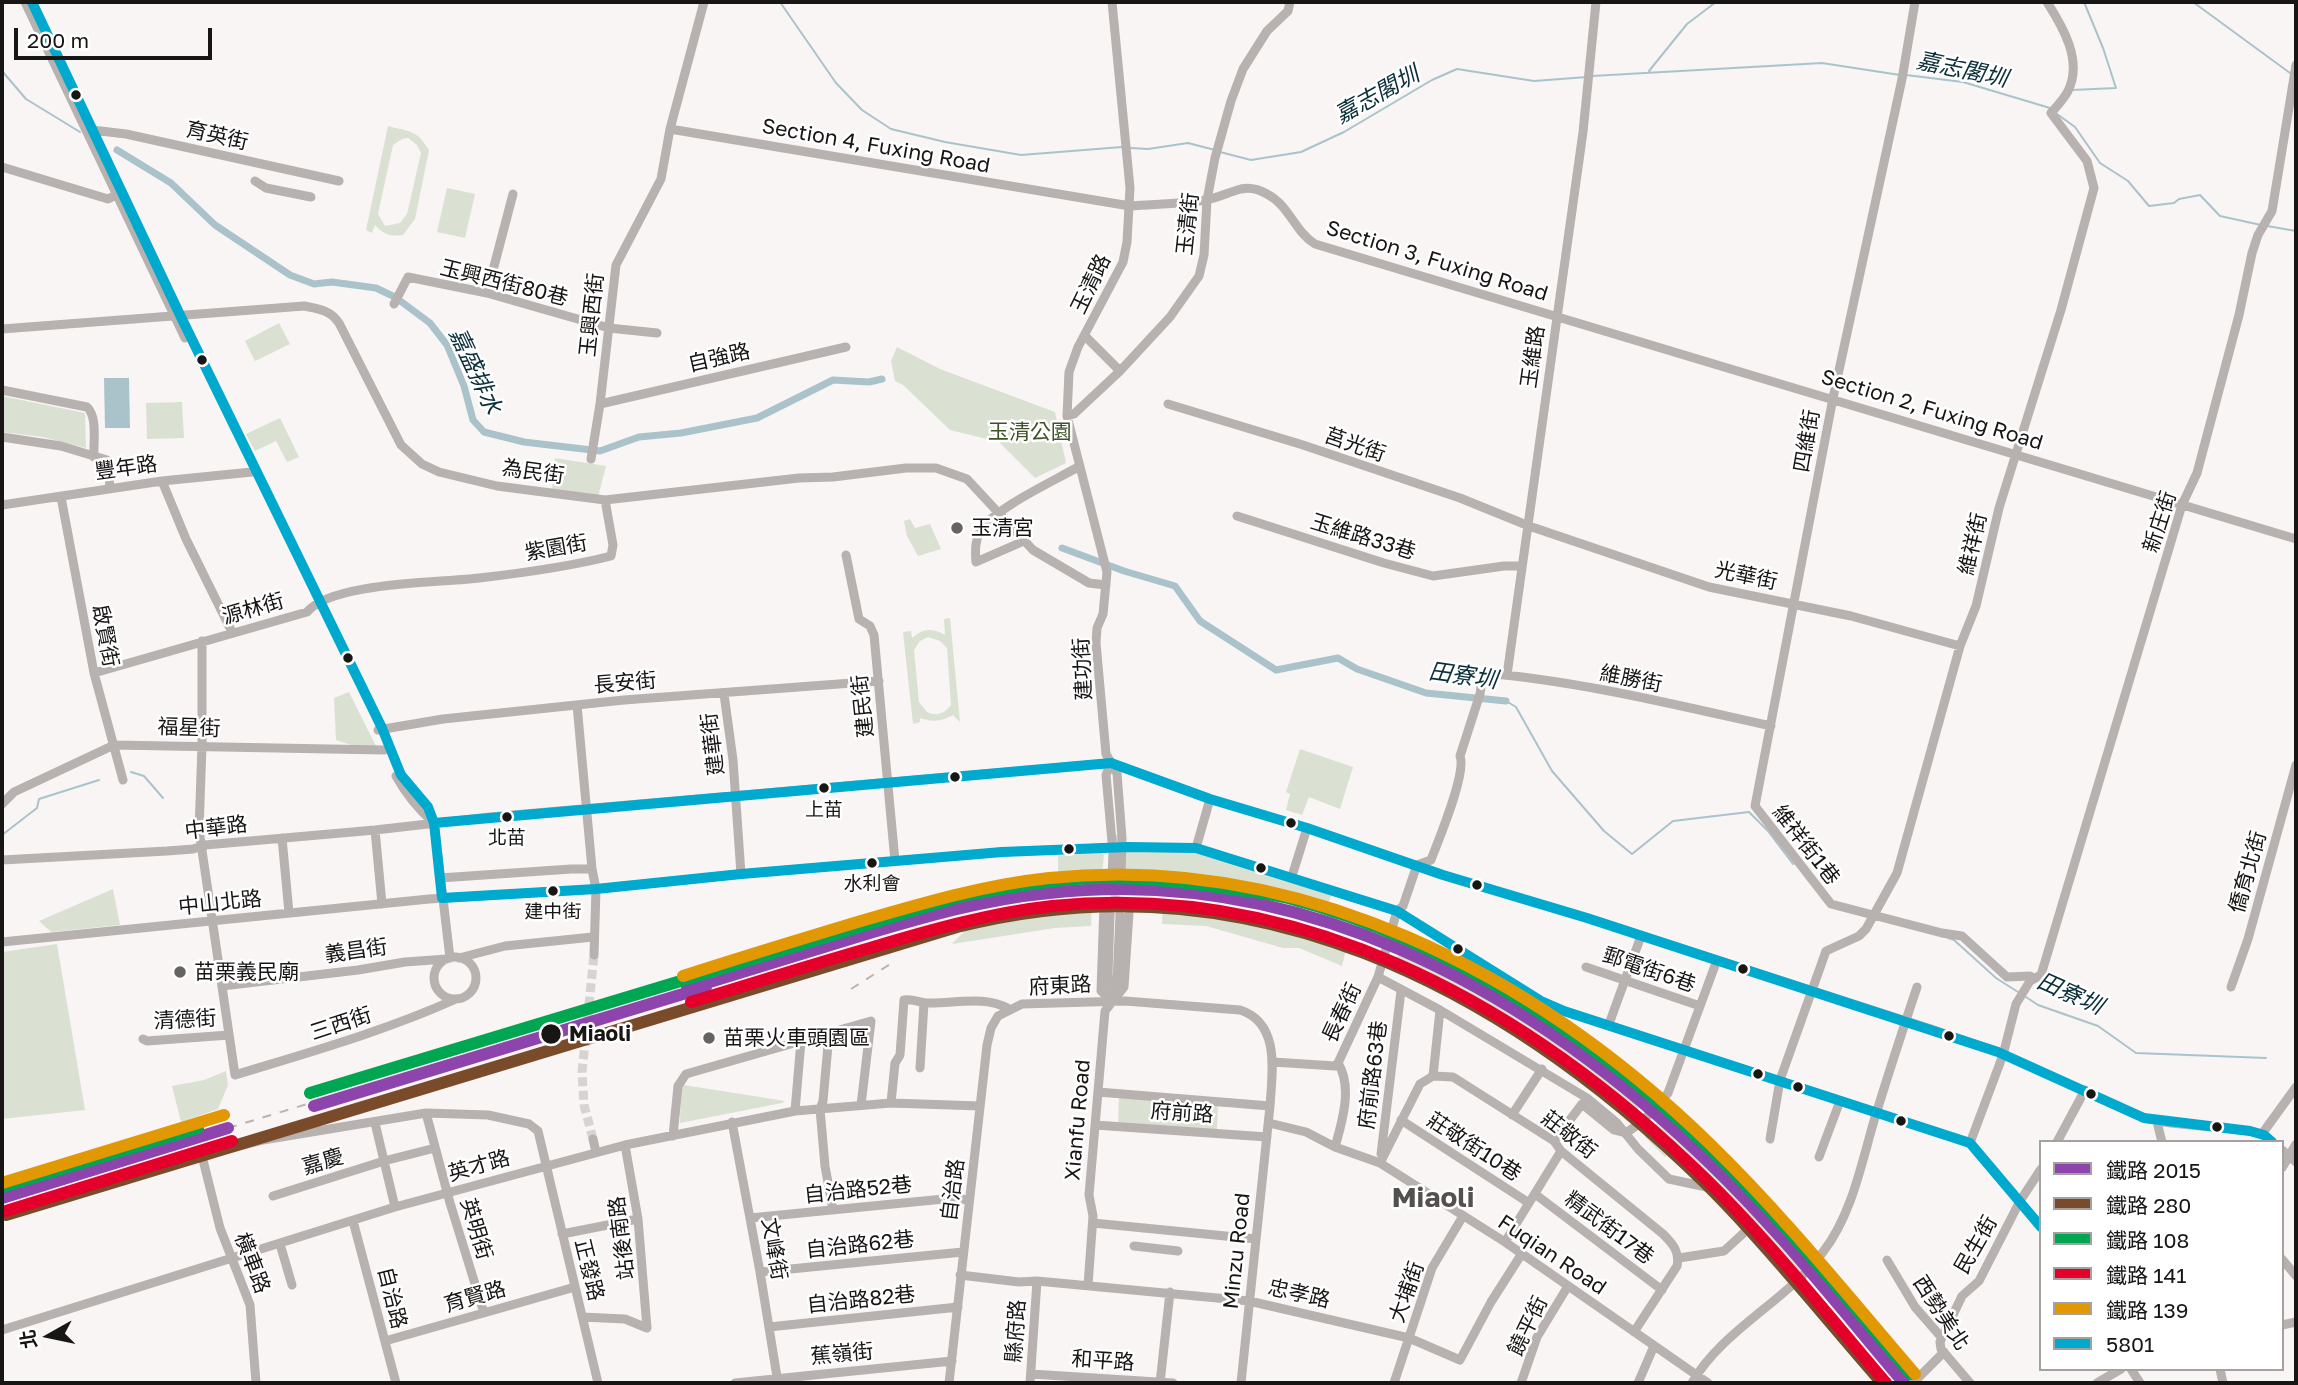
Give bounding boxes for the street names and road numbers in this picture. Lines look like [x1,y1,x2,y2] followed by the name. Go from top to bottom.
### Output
[760,114,992,178] street label: Section 4, Fuxing Road
[183,117,251,155] street label: 育英街
[1172,191,1204,257] street label: 玉清街
[1323,215,1551,307] street label: Section 3, Fuxing Road
[1066,250,1116,318] street label: 玉清路
[437,255,571,311] street label: 玉興西街80巷
[575,272,609,358] street label: 玉興西街
[1516,324,1550,390] street label: 玉維路
[685,339,753,377] street label: 自強路
[1818,364,2046,456] street label: Section 2, Fuxing Road
[1789,408,1825,474] street label: 四維街
[1321,423,1389,467] street label: 莒光街
[93,451,159,485] street label: 豐年路
[500,455,566,489] street label: 為民街
[2138,488,2182,556] street label: 新庄街
[1307,509,1419,565] street label: 玉維路33巷
[1954,510,1992,578] street label: 維祥街
[523,530,589,566] street label: 紫園街
[1713,557,1779,595] street label: 光華街
[219,588,287,630] street label: 源林街
[87,603,123,669] street label: 啟賢街
[1069,637,1097,701] street label: 建功街
[1598,661,1664,697] street label: 維勝街
[593,668,657,698] street label: 長安街
[847,673,879,739] street label: 建民街
[697,711,729,777] street label: 建華街
[157,714,221,742] street label: 福星街
[1767,800,1845,890] street label: 維祥街1巷
[183,812,249,844] street label: 中華路
[2224,828,2272,916] street label: 僑育北街
[177,886,263,920] street label: 中山北路
[323,934,389,968] street label: 義昌街
[1599,942,1699,998] street label: 郵電街6巷
[1028,972,1092,1000] street label: 府東路
[1317,979,1367,1047] street label: 長春街
[307,1002,375,1046] street label: 三西街
[153,1006,217,1034] street label: 清德街
[1354,1019,1392,1131] street label: 府前路63巷
[1060,1058,1096,1182] street label: Xianfu Road
[1150,1098,1214,1128] street label: 府前路
[1536,1106,1602,1164] street label: 莊敬街
[1422,1107,1526,1187] street label: 莊敬街10巷
[299,1144,347,1180] street label: 嘉慶
[445,1145,513,1187] street label: 英才路
[937,1157,969,1223] street label: 自治路
[803,1172,913,1208] street label: 自治路52巷
[1559,1186,1659,1270] street label: 精武街17巷
[1218,1192,1256,1310] street label: Minzu Road
[455,1195,497,1263] street label: 英明街
[604,1195,640,1281] street label: 站後南路
[1493,1210,1611,1300] street label: Fuqian Road
[1949,1211,2003,1279] street label: 民生街
[756,1216,792,1282] street label: 文峰街
[805,1227,915,1263] street label: 自治路62巷
[229,1229,275,1297] street label: 橫車路
[569,1236,609,1304] street label: 正發路
[1384,1258,1430,1326] street label: 大埔街
[372,1264,412,1332] street label: 自治路
[1908,1271,1974,1355] street label: 西勢美北
[1265,1275,1333,1313] street label: 忠孝路
[441,1276,509,1318] street label: 育賢路
[805,1282,917,1318] street label: 自治路82巷
[1503,1292,1553,1360] street label: 饒平街
[1001,1299,1031,1363] street label: 縣府路
[810,1339,874,1369] street label: 蕉嶺街
[1071,1346,1135,1376] street label: 和平路

